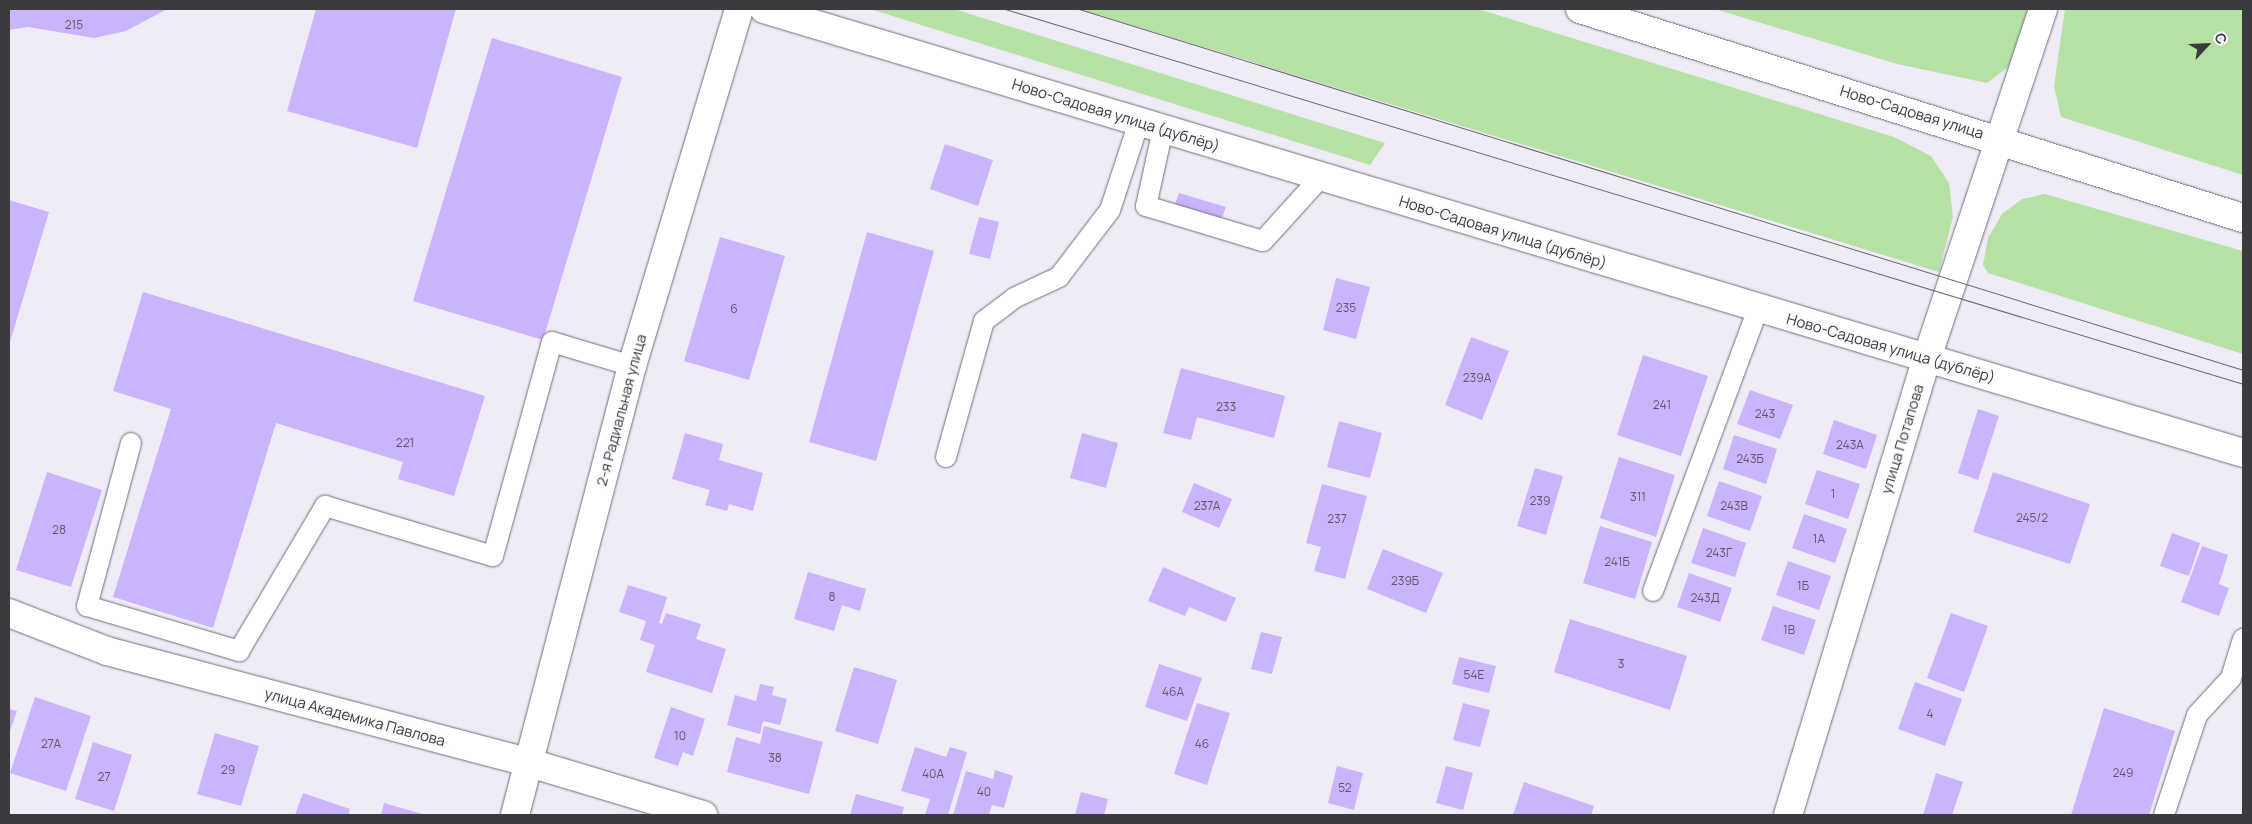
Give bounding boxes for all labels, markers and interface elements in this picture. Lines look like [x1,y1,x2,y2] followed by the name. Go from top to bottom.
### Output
[65,18,83,32] house number: 215
[2182,20,2232,70] north arrow
[2210,30,2232,47] text: С
[1010,75,1222,155] street label: Ново-Садовая улица (дублёр)
[1838,82,1986,142] street label: Ново-Садовая улица
[1397,192,1609,272] street label: Ново-Садовая улица (дублёр)
[1336,301,1356,315] house number: 235
[730,302,738,316] house number: 6
[1785,310,1997,386] street label: Ново-Садовая улица (дублёр)
[592,332,650,488] street label: 2-я Радиальная улица
[1463,371,1491,385] house number: 239А
[1877,382,1927,496] street label: улица Потапова
[1653,398,1671,412] house number: 241
[1216,400,1236,414] house number: 233
[1755,407,1775,421] house number: 243
[396,436,414,450] house number: 221
[1836,438,1864,452] house number: 243А
[1736,452,1764,466] house number: 243Б
[1831,487,1835,501] house number: 1
[1630,490,1646,504] house number: 311
[1530,494,1550,508] house number: 239
[1194,499,1220,513] house number: 237А
[1720,499,1748,513] house number: 243В
[2016,511,2048,525] house number: 245/2
[1327,512,1347,526] house number: 237
[52,523,66,537] house number: 28
[1813,532,1825,546] house number: 1А
[1706,546,1732,560] house number: 243Г
[1604,555,1630,569] house number: 241Б
[1391,574,1419,588] house number: 239Б
[1797,579,1809,593] house number: 1Б
[829,590,835,604] house number: 8
[1690,591,1720,605] house number: 243Д
[1783,623,1795,637] house number: 1В
[1618,657,1624,671] house number: 3
[1464,668,1484,682] house number: 54Е
[263,684,447,750] street label: улица Академика Павлова
[1162,685,1184,699] house number: 46А
[1926,707,1934,721] house number: 4
[674,729,686,743] house number: 10
[41,737,61,751] house number: 27А
[1195,737,1209,751] house number: 46
[768,751,782,765] house number: 38
[221,763,235,777] house number: 29
[2113,766,2133,780] house number: 249
[922,767,944,781] house number: 40А
[98,770,110,784] house number: 27
[1338,781,1352,795] house number: 52
[977,785,991,799] house number: 40

